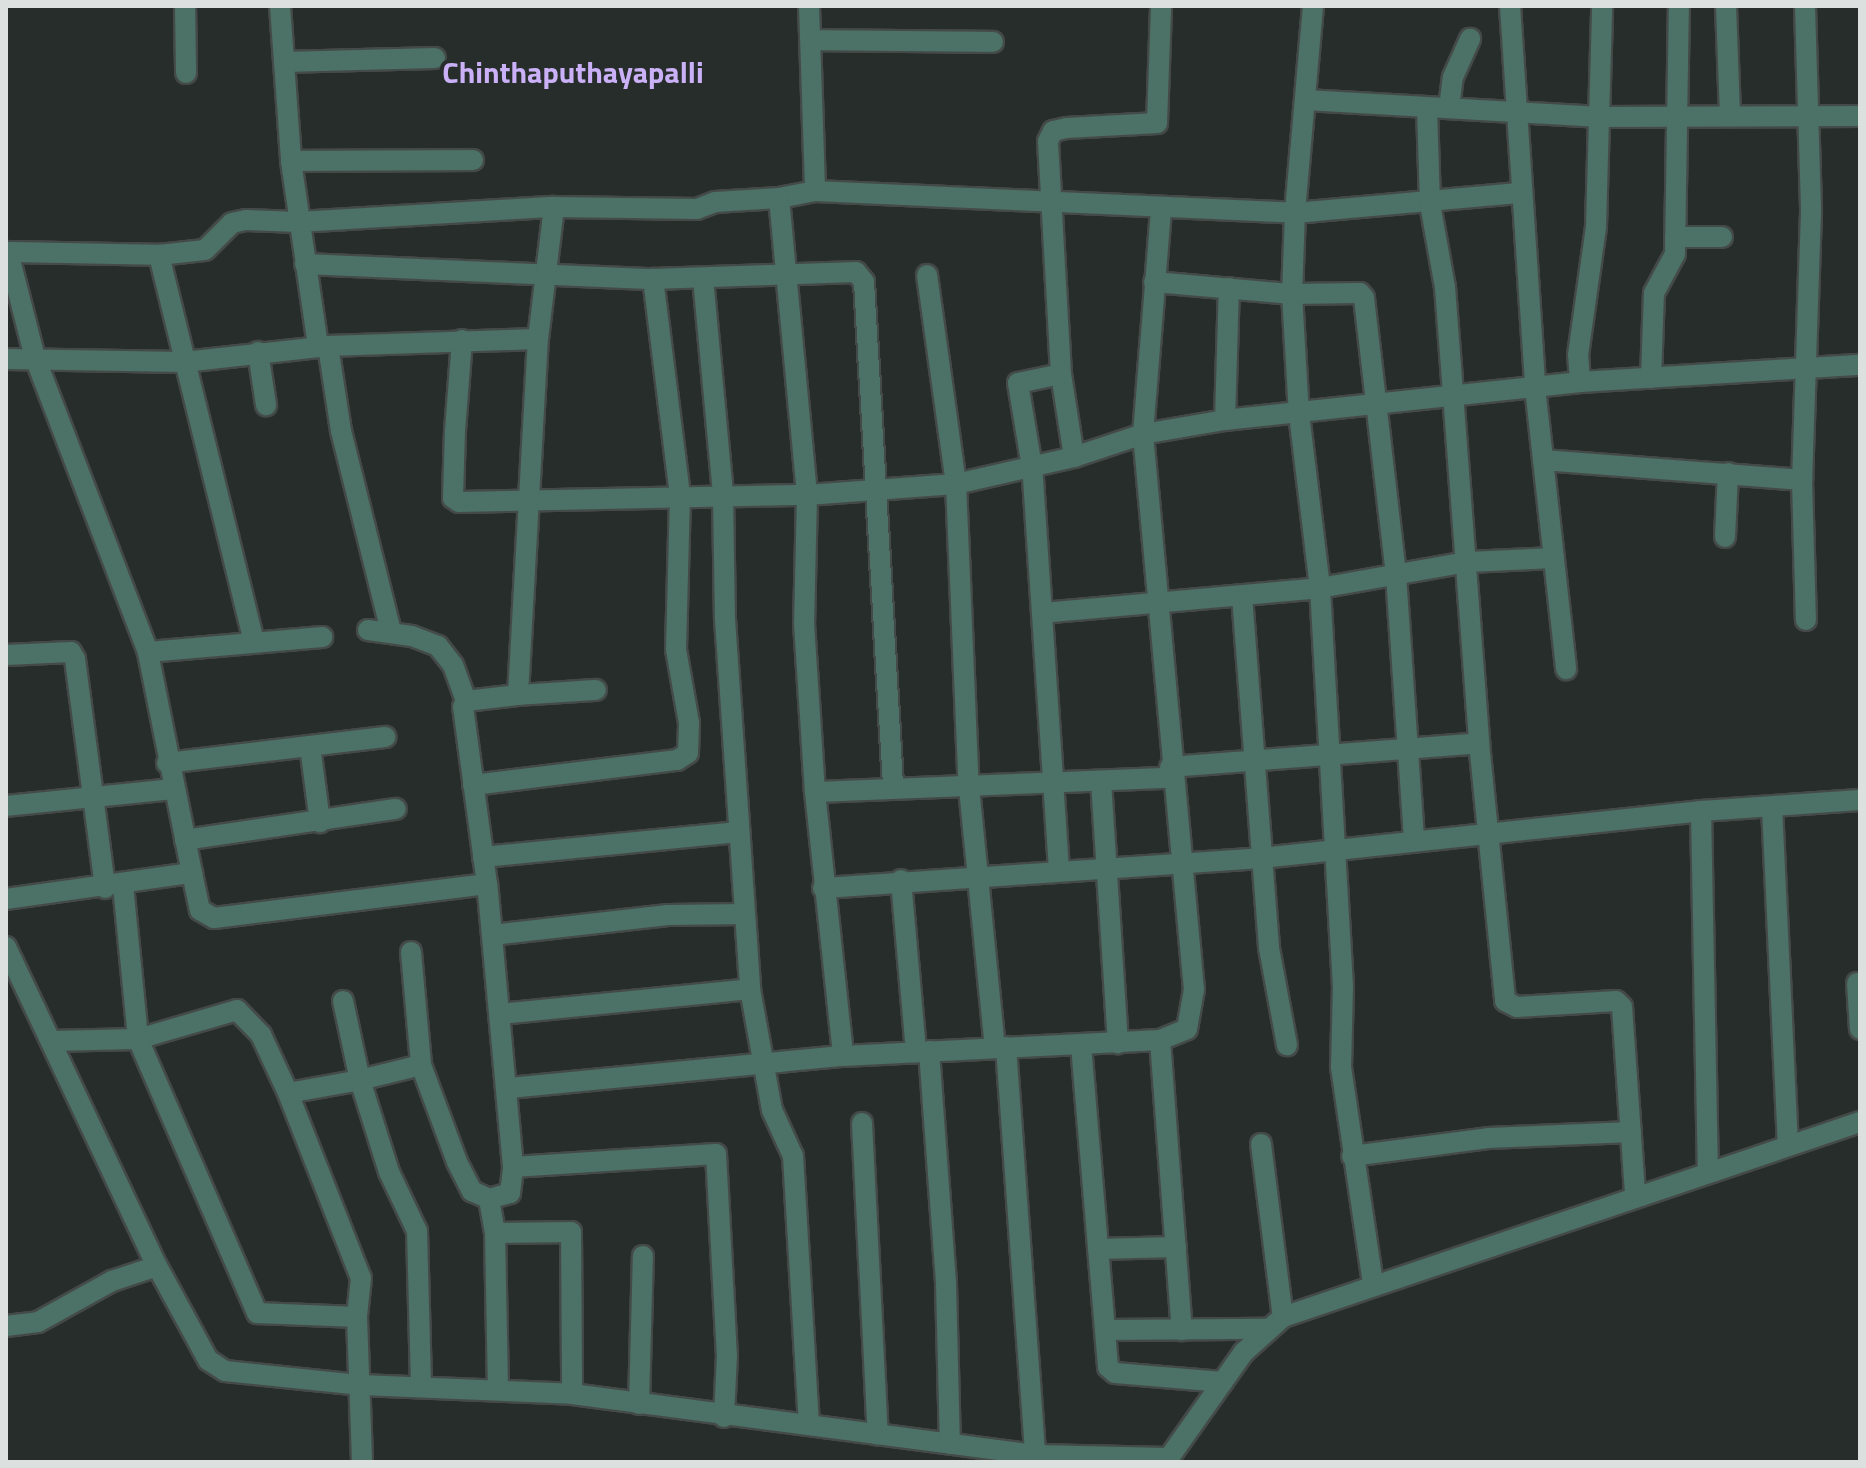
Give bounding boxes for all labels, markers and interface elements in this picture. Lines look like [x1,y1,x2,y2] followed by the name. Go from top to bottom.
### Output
[442,54,704,90] district label: Chinthaputhayapalli

